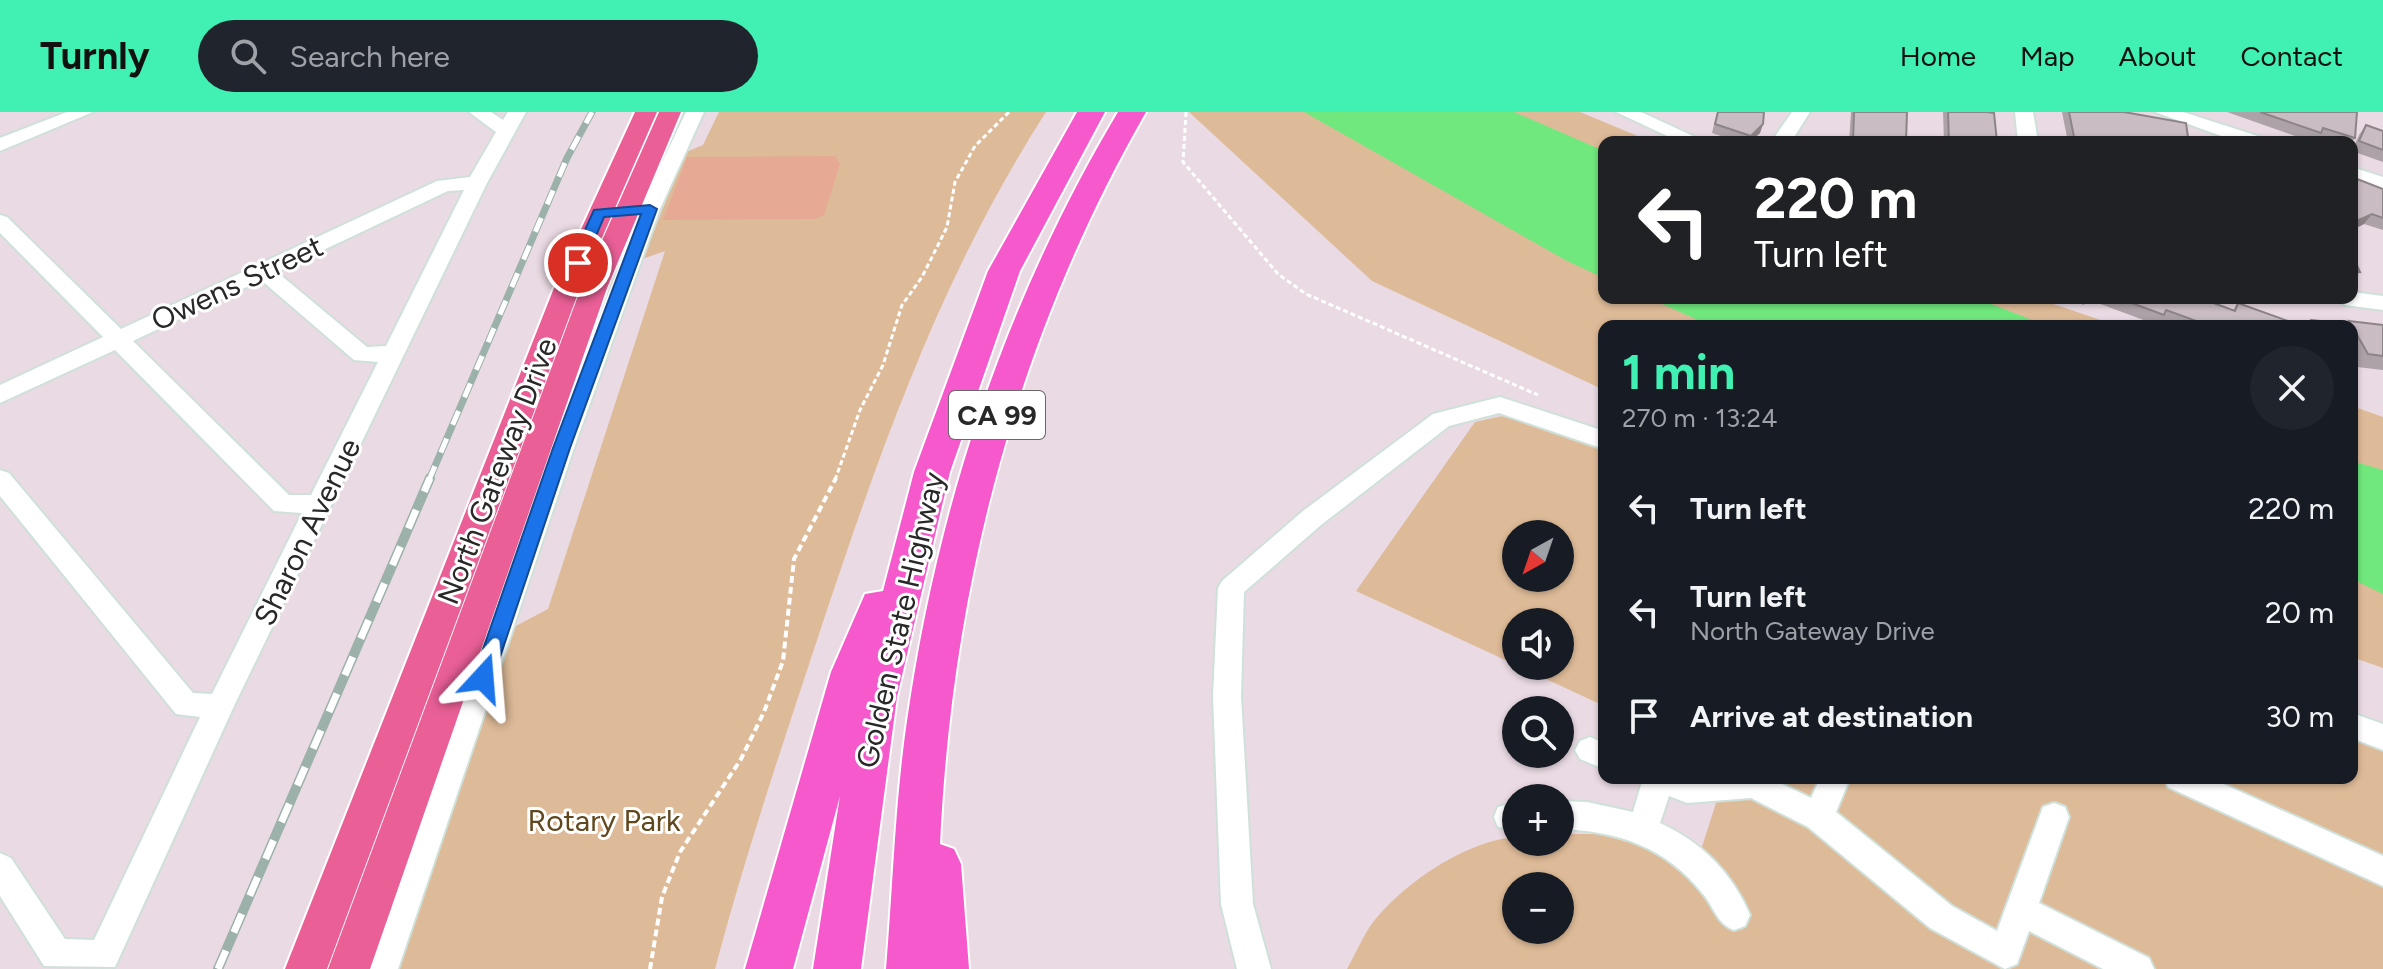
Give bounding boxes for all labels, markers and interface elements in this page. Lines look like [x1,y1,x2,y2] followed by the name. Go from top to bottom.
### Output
[198,20,758,92] search box
[40,33,150,79] text: Turnly
[226,34,270,78] icon: search
[290,38,450,75] text: Search here
[1900,39,1976,73] text: Home
[2020,39,2075,73] text: Map
[2119,39,2196,73] text: About
[2240,39,2343,73] text: Contact
[1754,165,1917,232] text: 220 m
[1622,168,1726,272] icon: left
[145,227,329,339] street label: Owens Street
[544,229,612,297] pin
[1754,233,1888,276] text: Turn left
[556,241,600,285] icon: arrive
[429,333,565,609] street label: North Gateway Drive
[1622,343,1735,401] text: 1 min
[2250,346,2334,430] button: close
[949,391,1045,439] road number: CA 99
[1622,402,1777,434] text: 270 m · 13:24
[246,432,368,632] street label: Sharon Avenue
[848,468,952,772] street label: Golden State Highway
[1622,486,1666,530] icon: left
[1690,490,1807,527] text: Turn left
[2248,490,2334,527] text: 220 m
[1502,520,1574,592] north arrow
[1502,520,1574,944] map controls
[1690,578,1807,615] text: Turn left
[1622,590,1666,634] icon: left
[2265,594,2334,631] text: 20 m
[1502,608,1574,680] button: sound
[1690,615,1935,647] text: North Gateway Drive
[441,636,525,720] position arrow
[1622,694,1666,738] icon: arrive
[1502,696,1574,768] button: search
[1690,698,1973,735] text: Arrive at destination
[2266,698,2334,735] text: 30 m
[1502,784,1574,856] button: +
[527,802,681,839] park label: Rotary Park
[1502,872,1574,944] button: −

